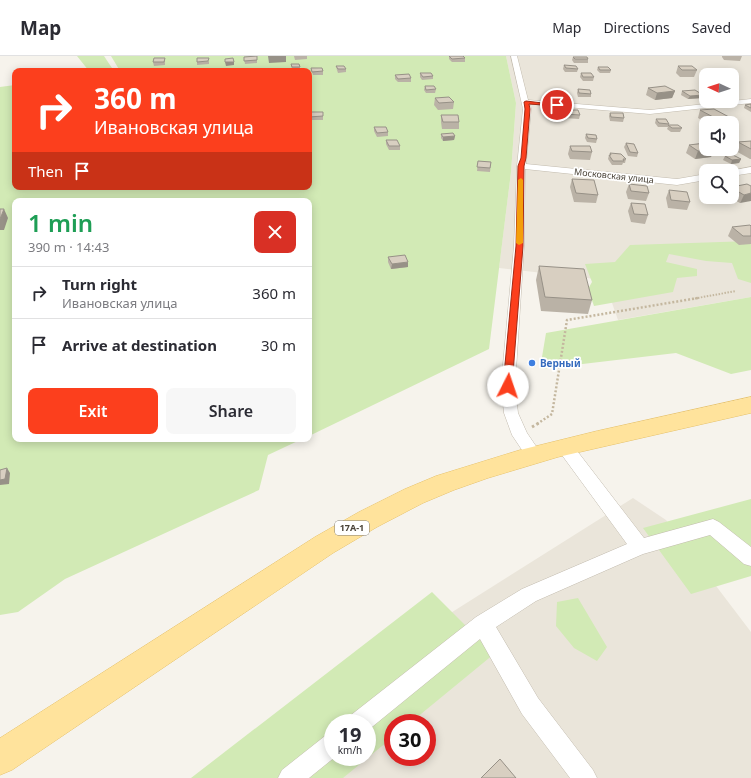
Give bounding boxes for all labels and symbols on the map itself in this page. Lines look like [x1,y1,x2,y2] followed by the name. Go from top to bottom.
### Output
[699,68,739,108] north arrow
[540,88,574,122] pin
[574,165,655,186] street label: Московская улица
[540,356,581,370] place label: Верный
[527,358,537,368] marker: Верный
[487,365,529,407] position arrow
[335,521,369,535] road number: 17А-1
[384,714,436,766] speed limit sign: 30

